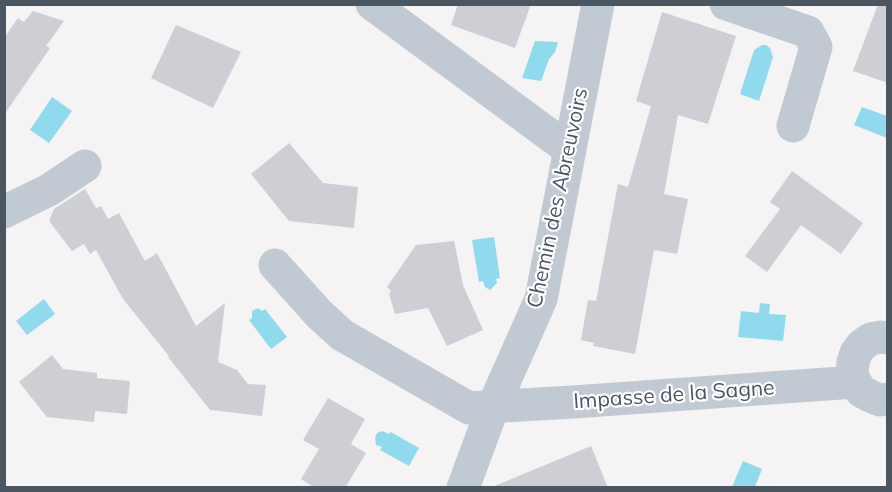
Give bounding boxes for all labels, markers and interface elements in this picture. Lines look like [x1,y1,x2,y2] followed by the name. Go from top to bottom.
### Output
[522,86,594,310] street label: Chemin des Abreuvoirs
[573,375,775,415] street label: Impasse de la Sagne

